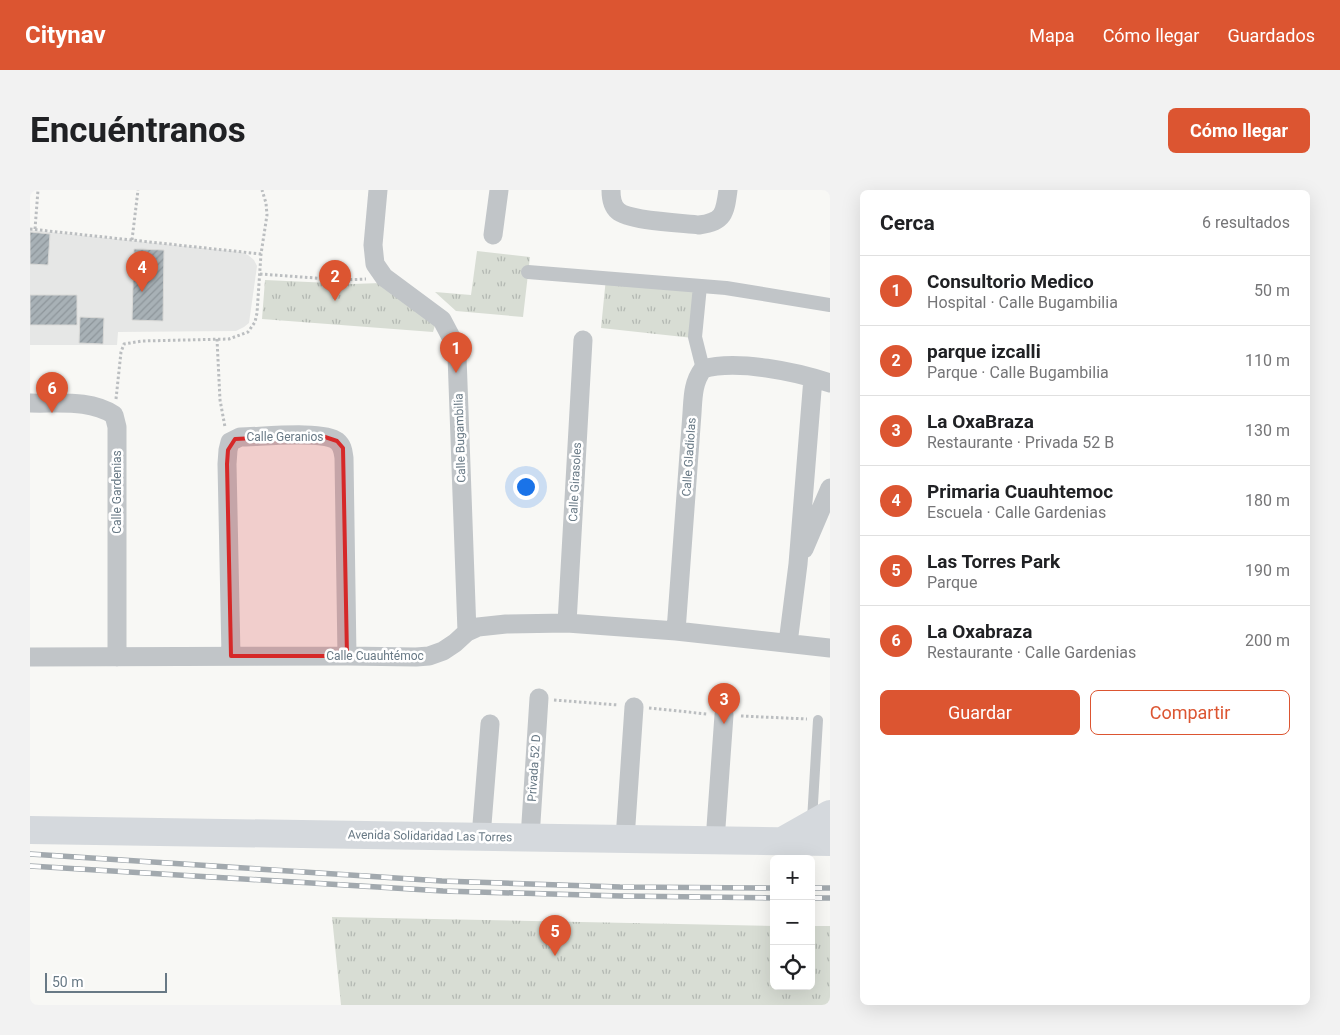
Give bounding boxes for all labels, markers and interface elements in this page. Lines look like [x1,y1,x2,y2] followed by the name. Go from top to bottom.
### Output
[25,21,106,49] text: Citynav
[1029,25,1075,46] text: Mapa
[1103,25,1199,46] text: Cómo llegar
[1227,25,1315,46] text: Guardados
[1168,108,1310,153] button: Cómo llegar
[30,110,246,151] text: Encuéntranos
[880,211,935,235] text: Cerca
[1202,213,1290,232] text: 6 resultados
[126,251,158,292] pin: 4
[319,260,351,301] pin: 2
[927,270,1094,293] text: Consultorio Medico
[891,281,901,300] text: 1
[1254,281,1290,300] text: 50 m
[927,293,1118,312] text: Hospital · Calle Bugambilia
[440,332,472,373] pin: 1
[927,340,1041,363] text: parque izcalli
[891,351,901,370] text: 2
[1245,351,1290,370] text: 110 m
[927,363,1109,382] text: Parque · Calle Bugambilia
[36,372,68,413] pin: 6
[451,393,469,483] street label: Calle Bugambilia
[927,410,1034,433] text: La OxaBraza
[679,417,699,497] street label: Calle Gladiolas
[891,421,901,440] text: 3
[1245,421,1290,440] text: 130 m
[247,430,324,444] street label: Calle Geranios
[927,433,1114,452] text: Restaurante · Privada 52 B
[566,442,584,522] street label: Calle Girasoles
[110,450,124,534] street label: Calle Gardenias
[513,474,539,500] your location
[927,480,1113,503] text: Primaria Cuauhtemoc
[891,491,901,510] text: 4
[1245,491,1290,510] text: 180 m
[927,503,1106,522] text: Escuela · Calle Gardenias
[927,550,1060,573] text: Las Torres Park
[891,561,901,580] text: 5
[1245,561,1290,580] text: 190 m
[927,573,977,592] text: Parque
[927,620,1032,643] text: La Oxabraza
[891,631,901,650] text: 6
[1245,631,1290,650] text: 200 m
[927,643,1136,662] text: Restaurante · Calle Gardenias
[326,649,424,663] street label: Calle Cuauhtémoc
[708,683,740,724] pin: 3
[880,690,1080,735] button: Guardar
[1090,690,1290,735] button: Compartir
[525,734,543,802] street label: Privada 52 D
[348,828,512,844] street label: Avenida Solidaridad Las Torres
[770,855,815,990] map controls
[770,855,815,900] button: +
[770,900,815,945] button: −
[539,915,571,956] pin: 5
[770,945,815,990] button: locate
[45,970,168,993] scale bar
[52,974,84,990] text: 50 m

